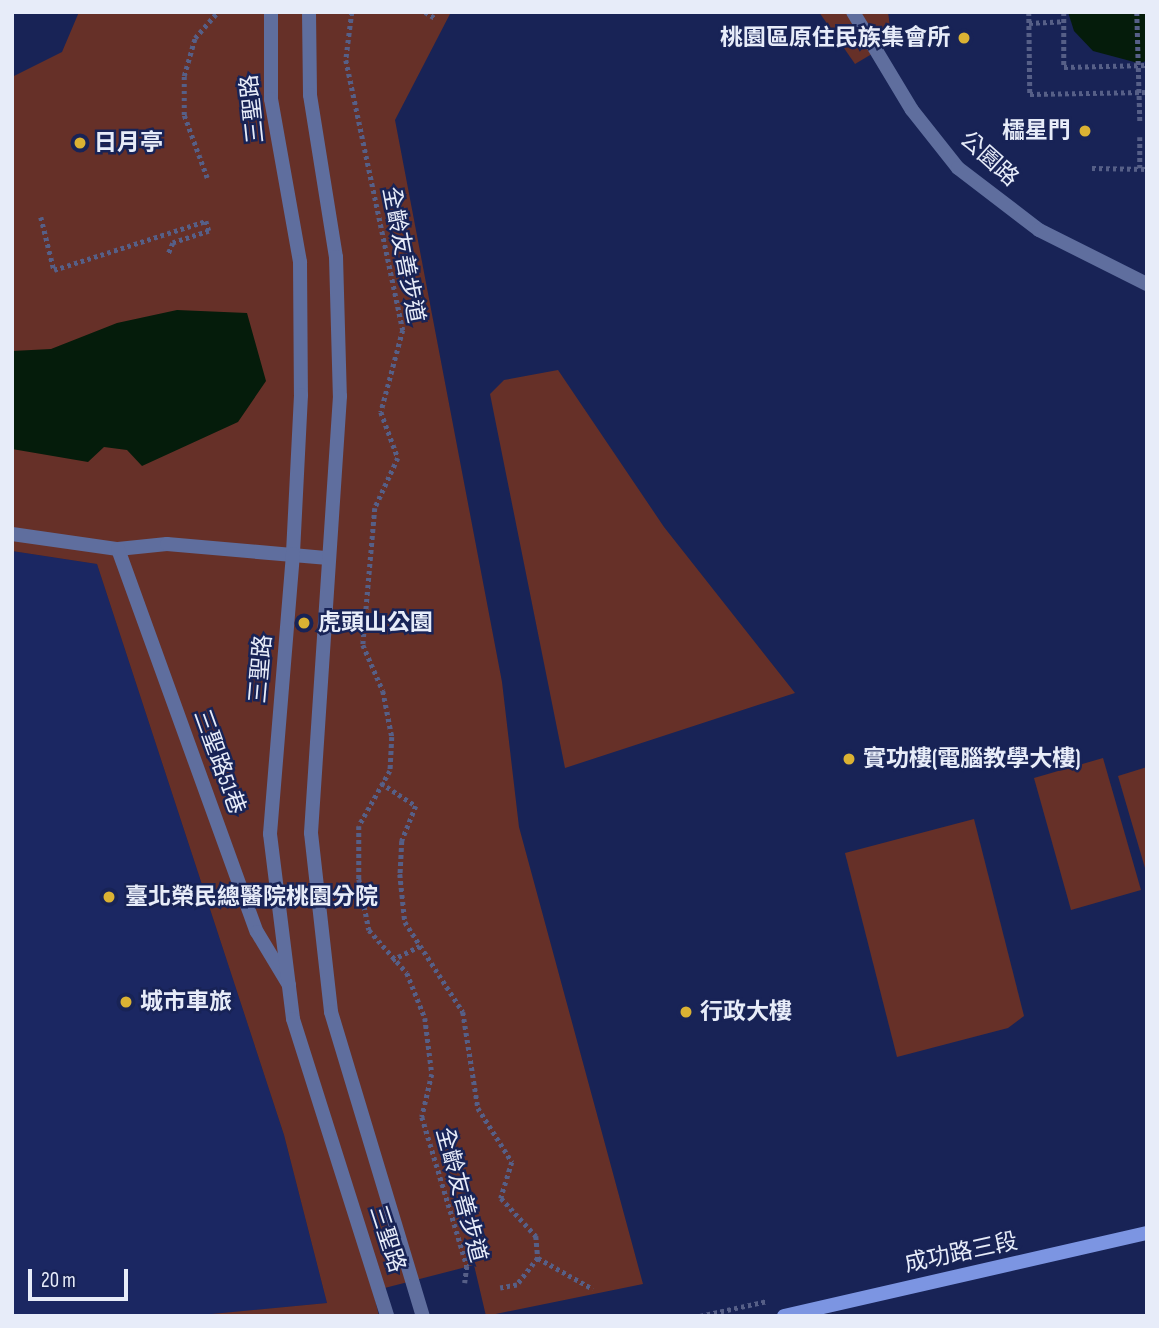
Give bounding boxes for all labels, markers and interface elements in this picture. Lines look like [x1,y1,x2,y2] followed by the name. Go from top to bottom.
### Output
[720,24,950,52] place label: 桃園區原住民族集會所
[956,30,972,46] marker: 桃園區原住民族集會所
[236,73,270,145] street label: 三聖路
[1002,117,1071,145] place label: 櫺星門
[1077,123,1093,139] marker: 櫺星門
[954,126,1024,192] street label: 公園路
[94,129,163,157] place label: 日月亭
[72,135,88,151] marker: 日月亭
[376,185,430,325] street label: 全齡友善步道
[318,609,433,637] place label: 虎頭山公園
[296,615,312,631] marker: 虎頭山公園
[244,633,278,705] street label: 三聖路
[187,706,251,818] street label: 三聖路51巷
[863,745,1081,773] place label: 實功樓(電腦教學大樓)
[841,751,857,767] marker: 實功樓(電腦教學大樓)
[125,883,378,911] place label: 臺北榮民總醫院桃園分院
[99,887,119,907] marker: 臺北榮民總醫院桃園分院
[140,988,232,1016] place label: 城市車旅
[118,994,134,1010] marker: 城市車旅
[700,998,792,1026] place label: 行政大樓
[678,1004,694,1020] marker: 行政大樓
[430,1125,492,1265] street label: 全齡友善步道
[363,1202,411,1276] street label: 三聖路
[902,1228,1020,1278] street label: 成功路三段
[32,1254,131,1298] scale bar
[41,1268,76,1293] text: 20 m

